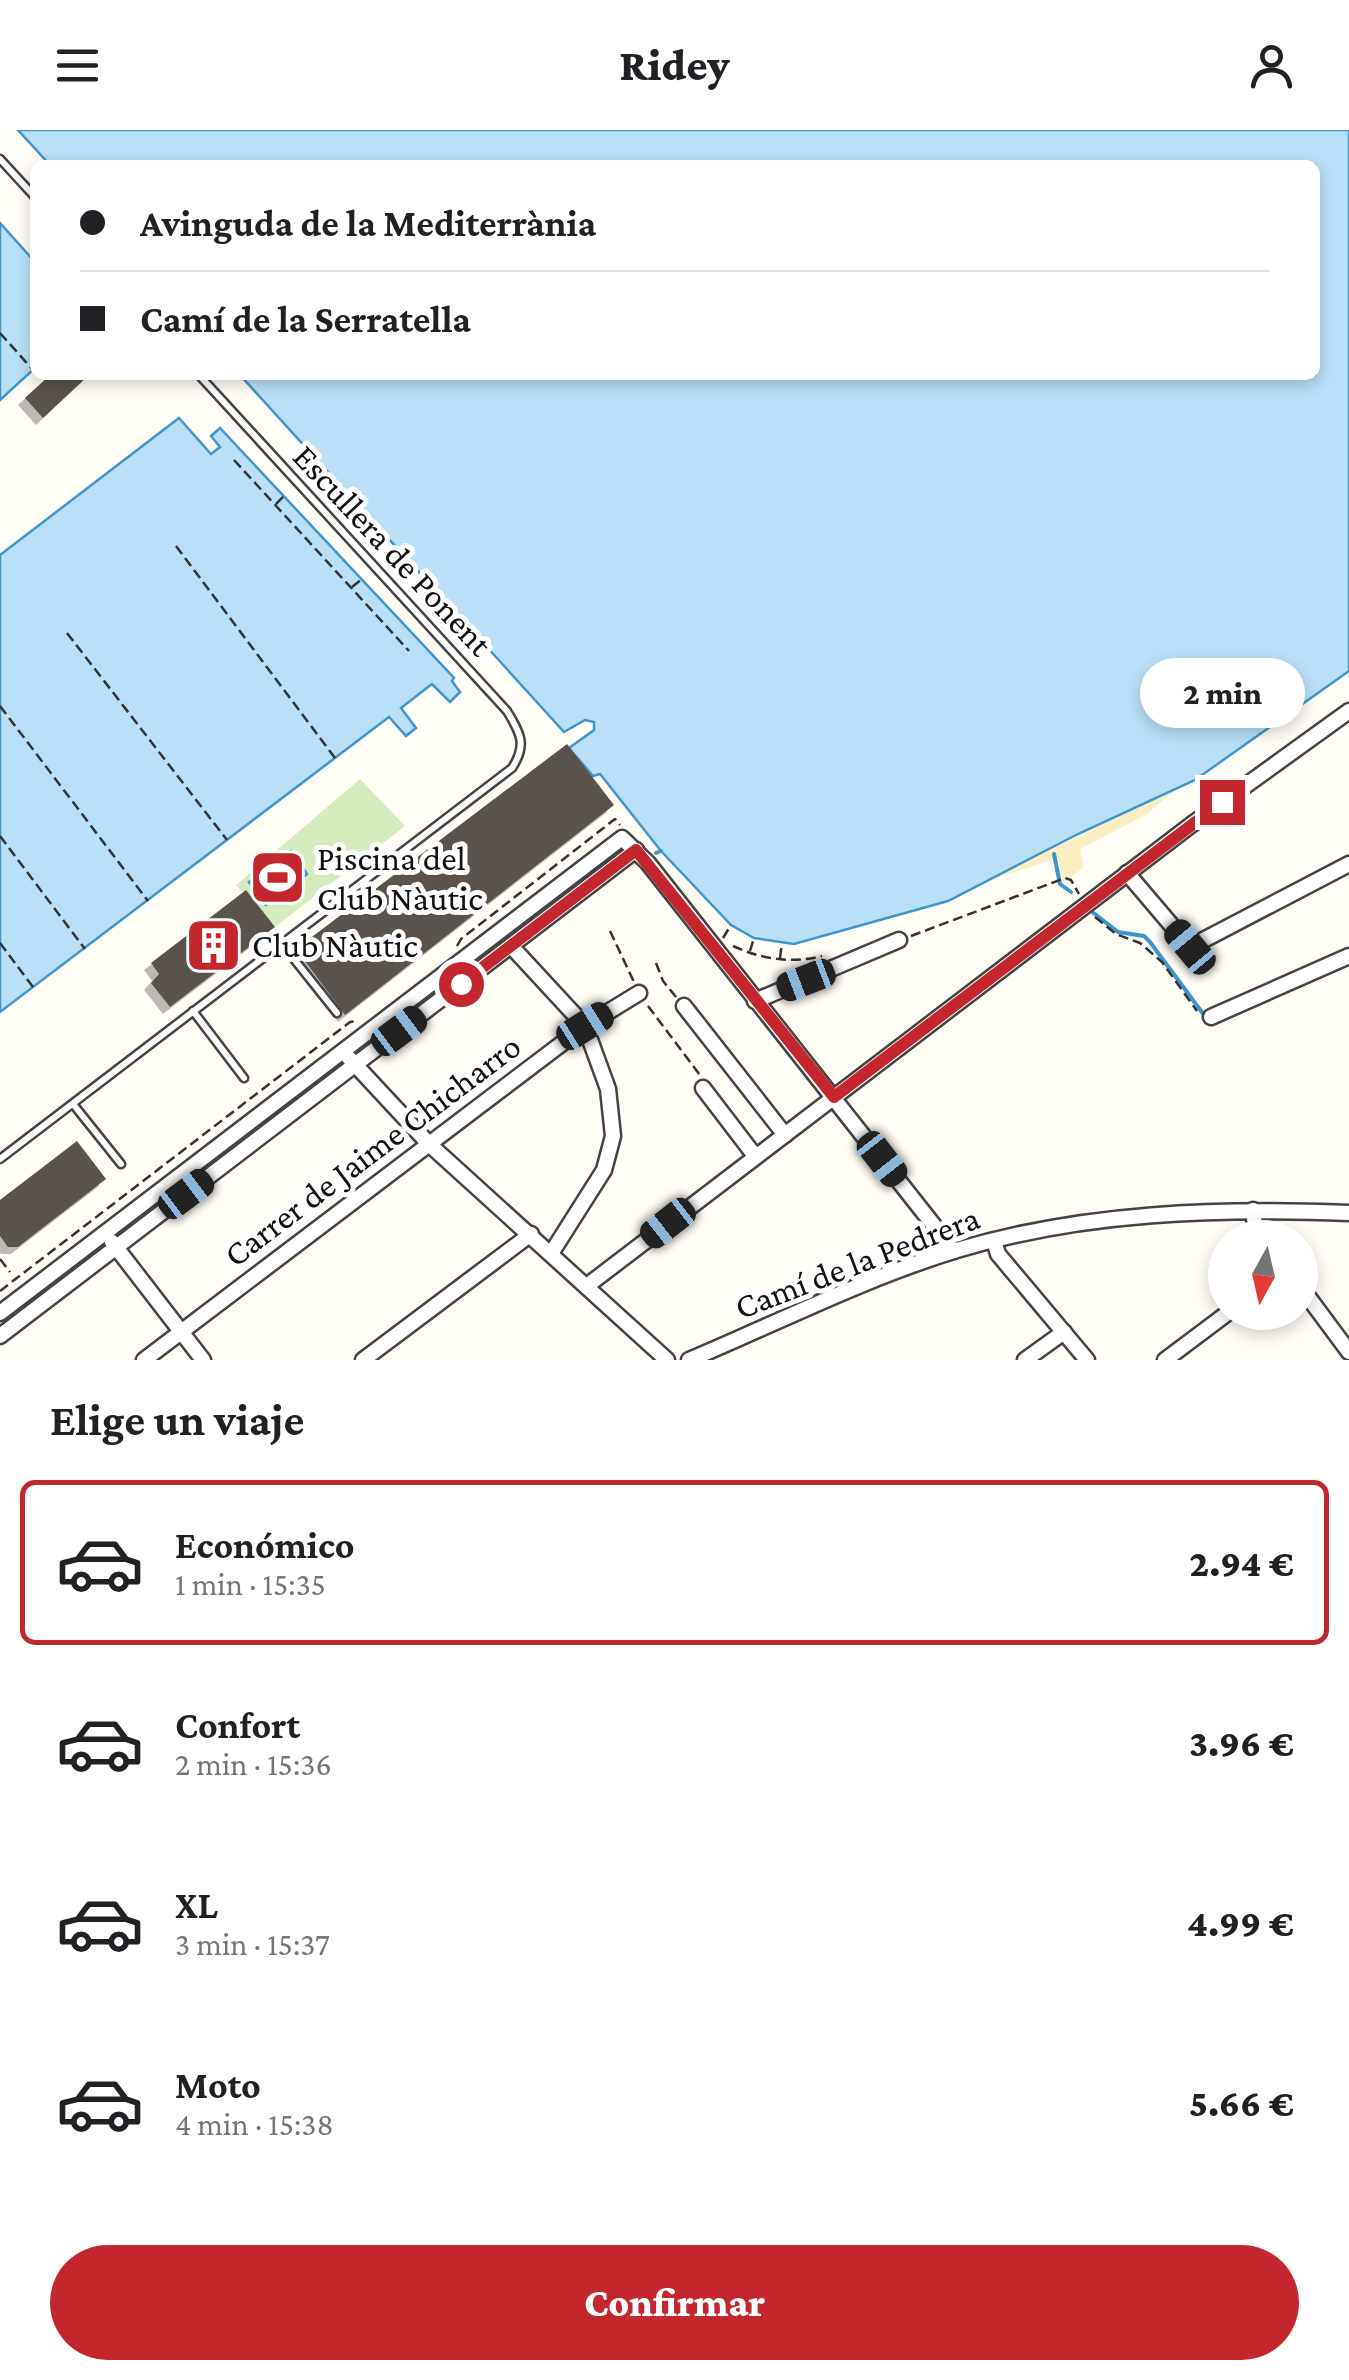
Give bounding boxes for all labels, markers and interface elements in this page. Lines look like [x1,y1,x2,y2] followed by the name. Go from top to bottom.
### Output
[50,38,105,93] icon: menu
[1244,38,1299,93] icon: person
[619,40,730,90] text: Ridey
[140,202,596,244] text: Avinguda de la Mediterrània
[140,298,471,340] text: Camí de la Serratella
[285,437,500,664] street label: Escullera de Ponent
[1140,657,1304,727] callout: 2 min
[1183,675,1262,711] text: 2 min
[1200,780,1245,825] route end
[317,839,483,918] place label: Piscina del Club Nàutic
[248,848,308,908] sports icon: Piscina del Club Nàutic
[1159,914,1221,980] car
[183,915,243,975] building icon: Club Nàutic
[252,926,418,965] place label: Club Nàutic
[773,955,839,1005] car
[439,962,484,1007] route start
[552,997,618,1055] car
[366,1001,432,1061] car
[216,1026,528,1275] street label: Carrer de Jaime Chicharro
[852,1126,912,1192] car
[153,1164,219,1224] car
[635,1193,701,1253] car
[729,1198,985,1327] street label: Camí de la Pedrera
[1208,1220,1318,1330] north arrow
[1208,1220,1318,1330] map controls
[50,1395,304,1445] text: Elige un viaje
[55,1518,145,1608] icon: car
[175,1524,355,1566] text: Económico
[1189,1542,1294,1584] text: 2.94 €
[175,1566,326,1602] text: 1 min · 15:35
[55,1698,145,1788] icon: car
[175,1704,300,1746] text: Confort
[1189,1722,1294,1764] text: 3.96 €
[175,1746,332,1782] text: 2 min · 15:36
[55,1878,145,1968] icon: car
[175,1884,218,1926] text: XL
[1187,1902,1294,1944] text: 4.99 €
[175,1926,330,1962] text: 3 min · 15:37
[55,2058,145,2148] icon: car
[175,2064,261,2106] text: Moto
[1189,2082,1294,2124] text: 5.66 €
[175,2106,334,2142] text: 4 min · 15:38
[50,2245,1299,2360] button: Confirmar

